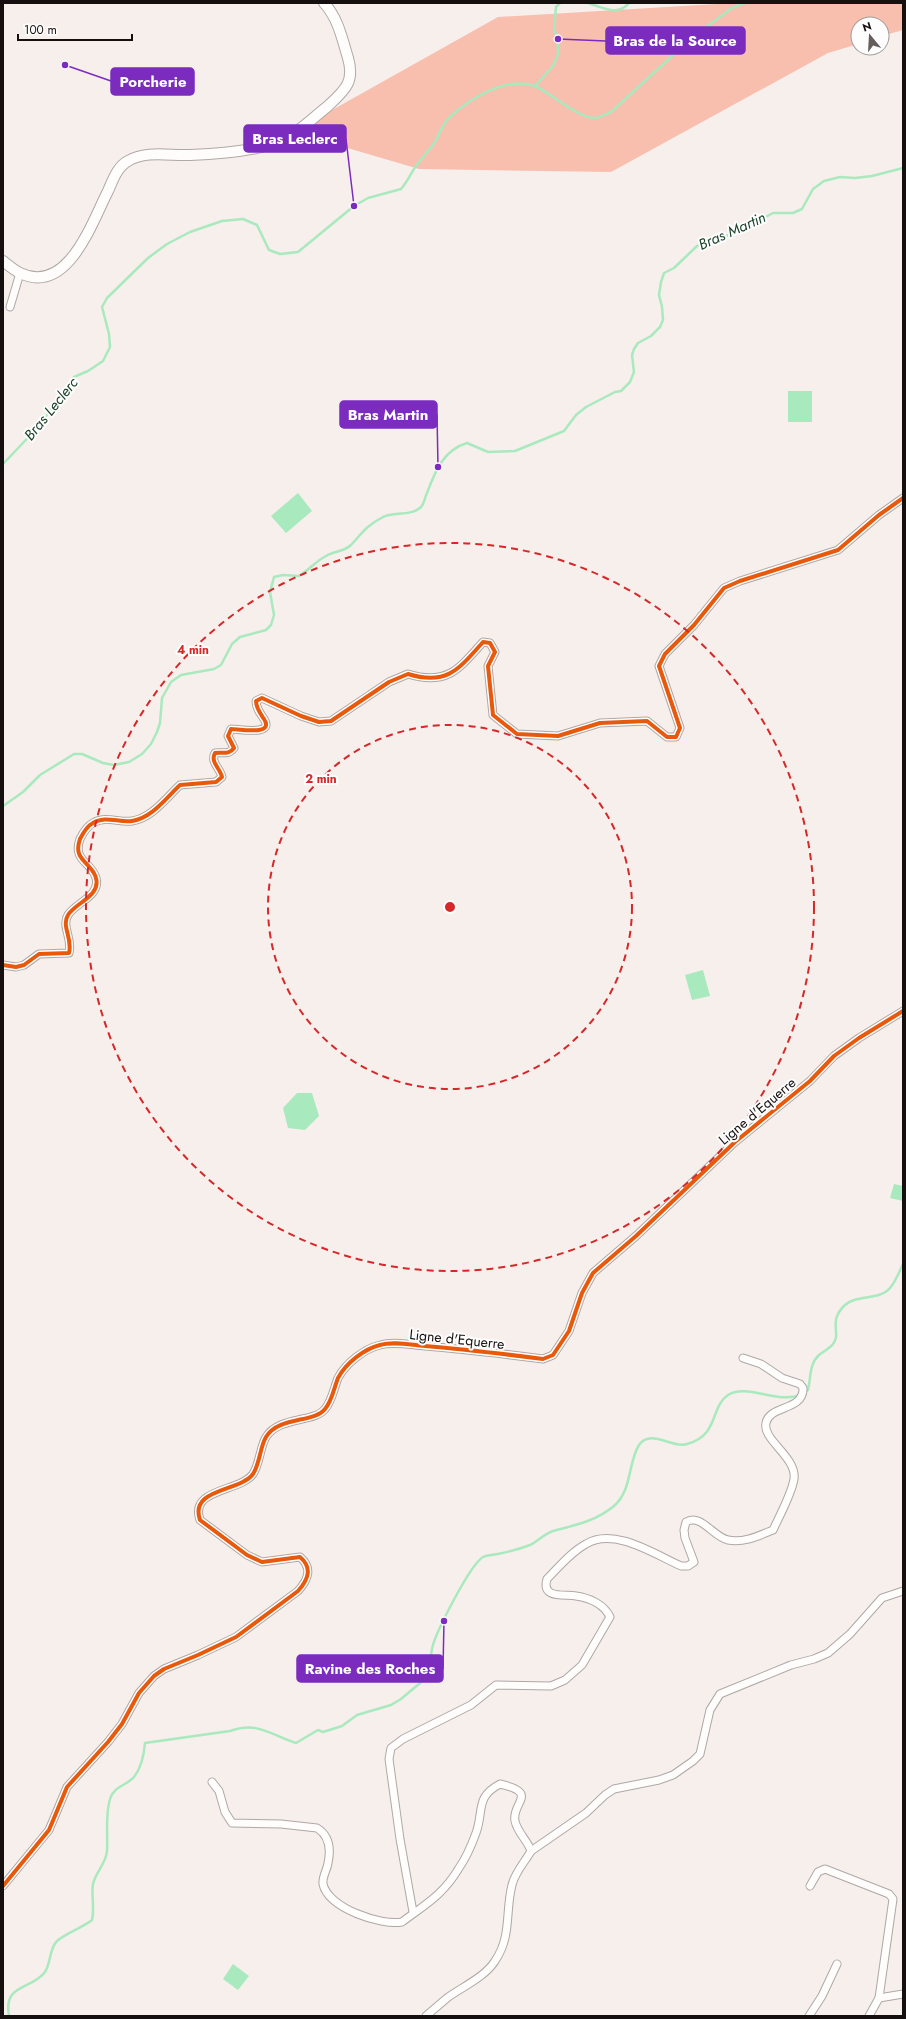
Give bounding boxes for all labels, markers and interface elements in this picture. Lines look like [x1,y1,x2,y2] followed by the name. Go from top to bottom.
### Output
[18,16,132,42] scale bar
[850,16,890,56] north arrow
[860,18,874,35] text: N
[24,21,57,39] text: 100 m
[606,27,745,54] callout: Bras de la Source
[613,30,737,52] text: Bras de la Source
[111,68,194,95] callout: Porcherie
[119,71,187,93] text: Porcherie
[244,125,346,152] callout: Bras Leclerc
[252,128,338,150] text: Bras Leclerc
[695,206,769,256] water label: Bras Martin
[19,373,83,445] water label: Bras Leclerc
[340,401,437,428] callout: Bras Martin
[348,404,428,426] text: Bras Martin
[177,641,209,659] text: 4 min
[305,770,337,788] text: 2 min
[443,900,457,914] centre of rings
[714,1073,800,1149] street label: Ligne d'Equerre
[408,1324,506,1354] street label: Ligne d'Equerre
[297,1655,443,1682] callout: Ravine des Roches
[305,1658,435,1680] text: Ravine des Roches

